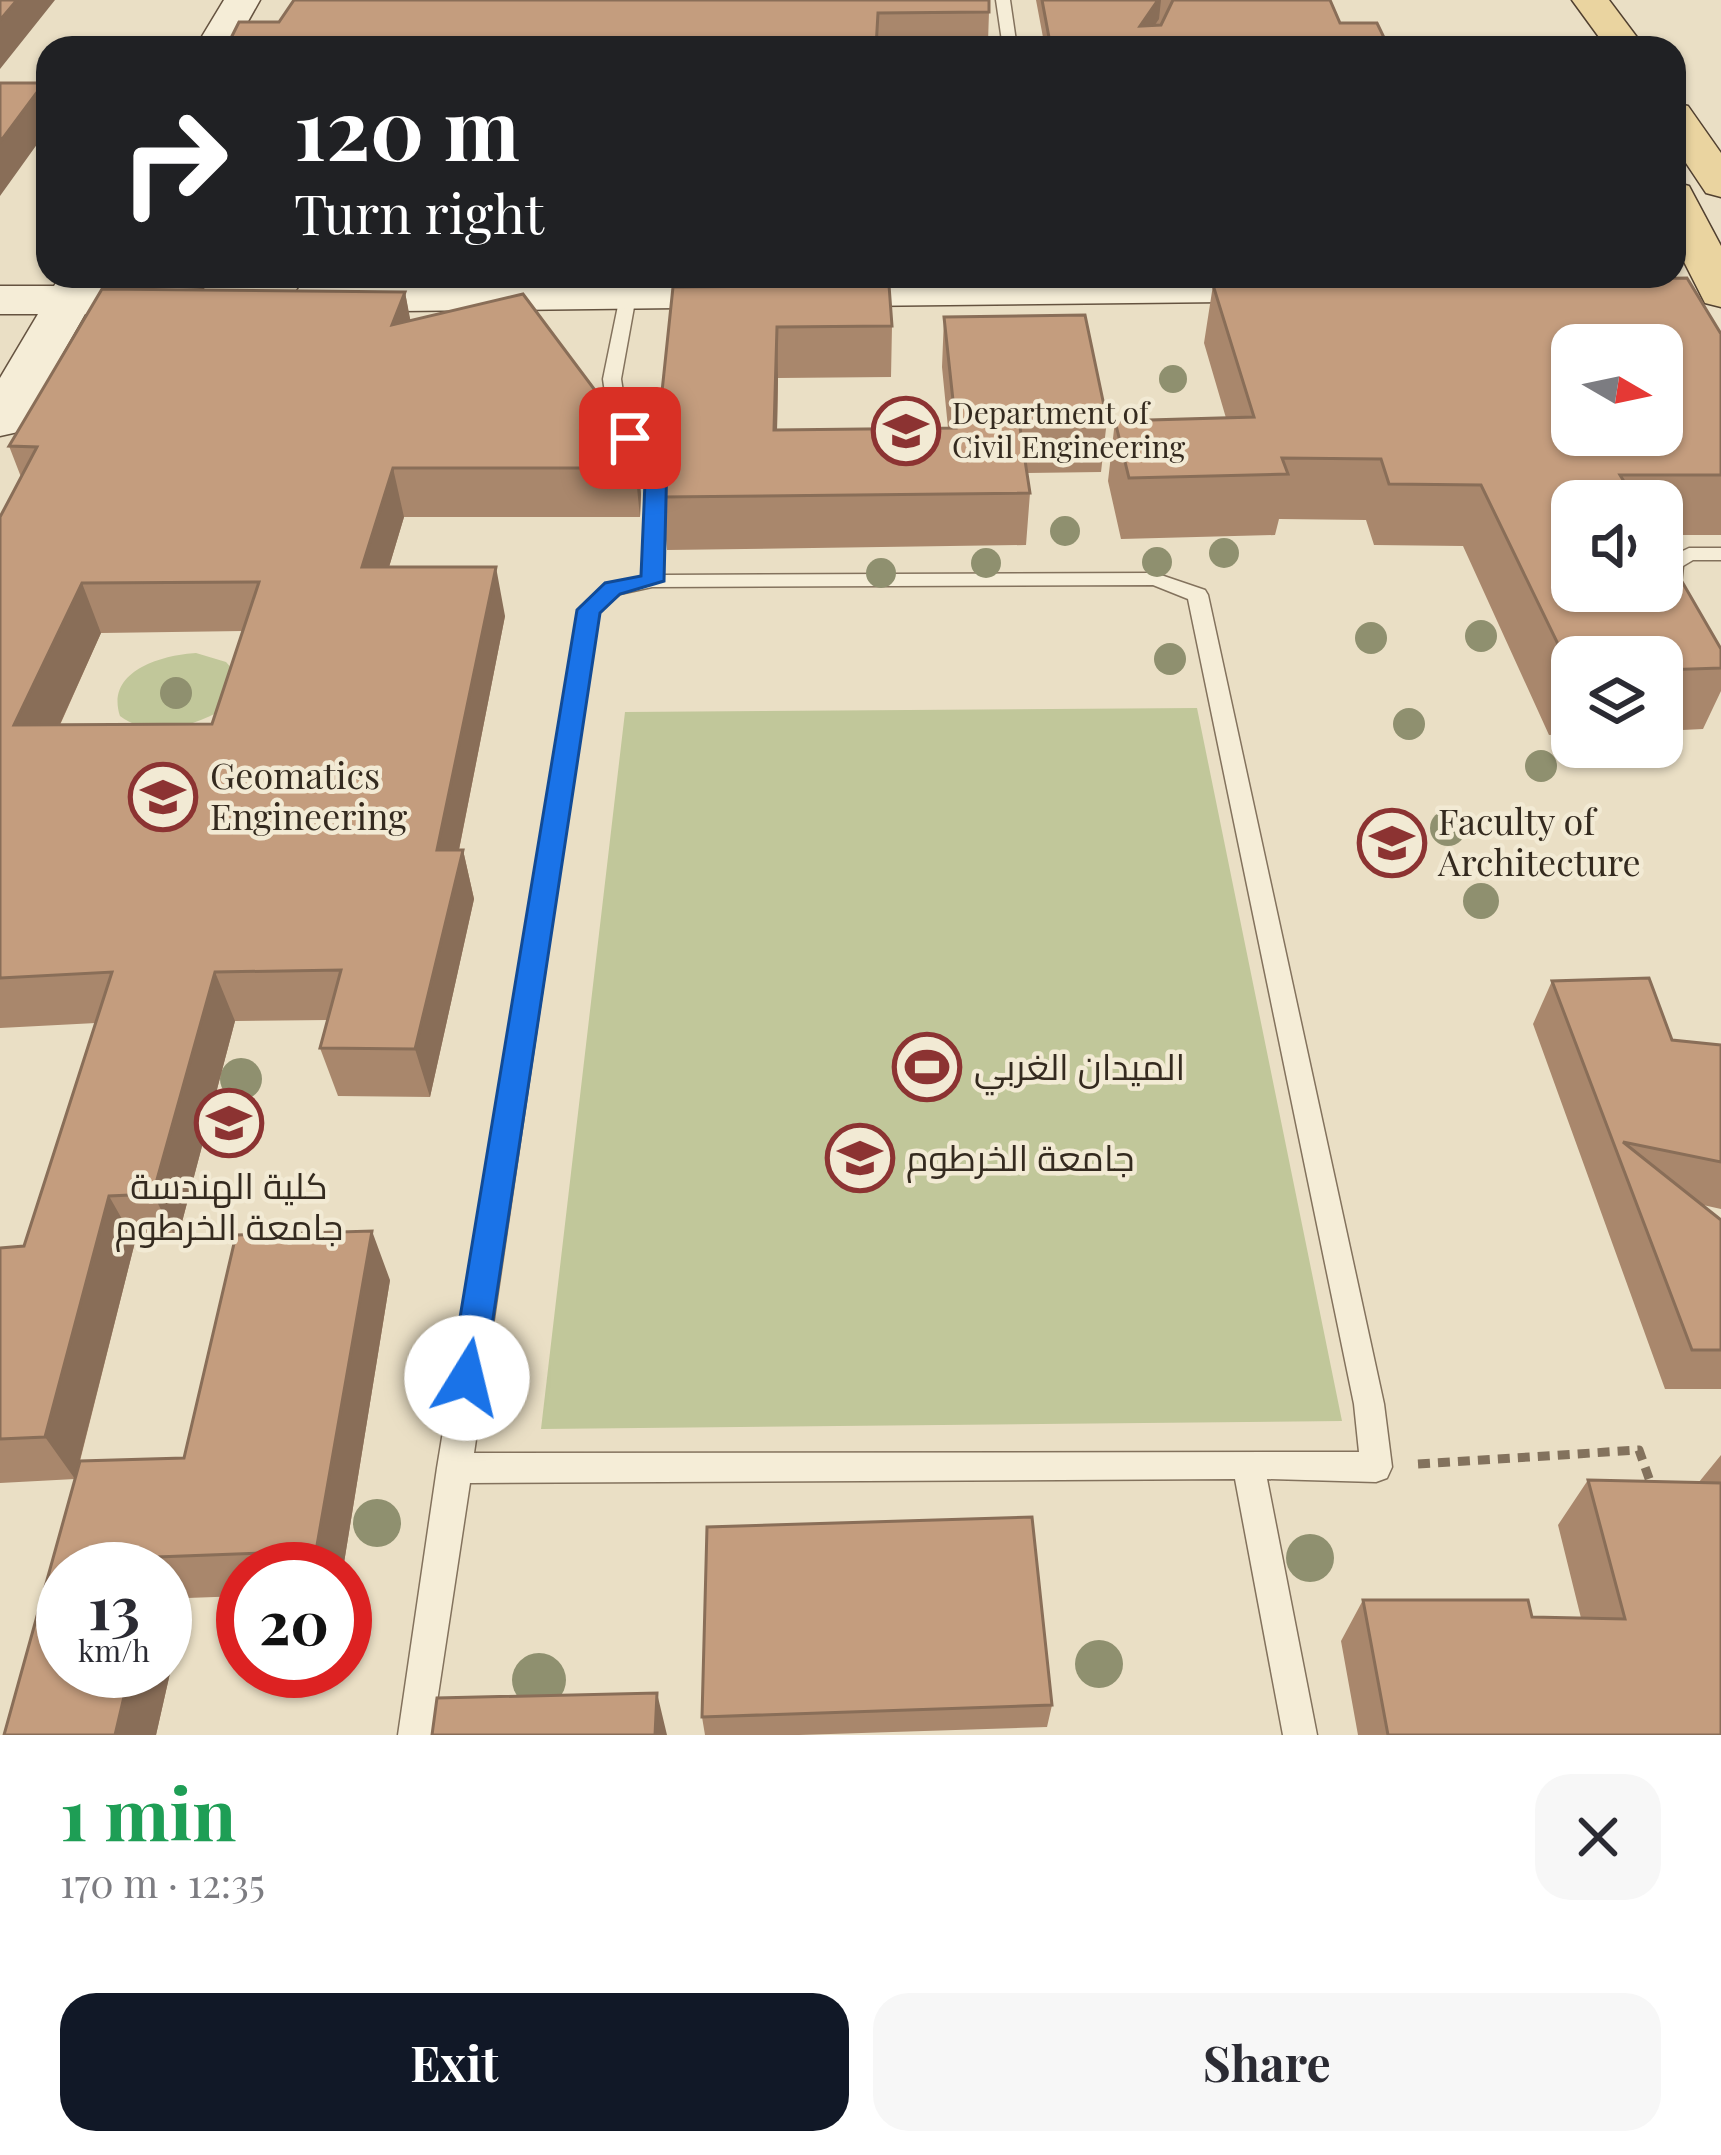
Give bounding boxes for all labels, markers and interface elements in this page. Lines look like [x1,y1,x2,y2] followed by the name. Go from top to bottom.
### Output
[294,70,520,182] text: 120 m
[96,84,252,240] icon: right
[294,177,544,249] text: Turn right
[1551,324,1683,456] north arrow
[1551,324,1683,768] map controls
[579,387,681,489] pin
[952,392,1185,466] place label: Department of Civil Engineering
[871,396,941,466] school or university icon: Department of Civil Engineering
[597,405,663,471] icon: arrive
[1551,480,1683,612] button: sound
[1551,636,1683,768] button: layers
[210,750,407,839] place label: Geomatics Engineering
[128,762,198,832] school or university icon: Geomatics Engineering
[1437,796,1641,885] place label: Faculty of Architecture
[1357,808,1427,878] school or university icon: Faculty of Architecture
[892,1032,962,1102] sports icon: الميدان الغربي
[974,1041,1185,1096] place label: الميدان الغربي
[194,1088,264,1158] school or university icon: كلية الهندسة جامعة الخرطوم
[825,1123,895,1193] school or university icon: جامعة الخرطوم
[906,1132,1135,1183] place label: جامعة الخرطوم
[115,1160,343,1252] place label: كلية الهندسة جامعة الخرطوم
[404,1315,530,1441] position arrow
[216,1542,372,1698] speed limit sign: 20
[88,1565,140,1645] text: 13
[78,1630,150,1670] text: km/h
[60,1763,236,1859] text: 1 min
[1535,1774,1661,1900] button: close
[60,1856,265,1908] text: 170 m · 12:35
[60,1993,849,2131] button: Exit
[873,1993,1661,2131] button: Share

